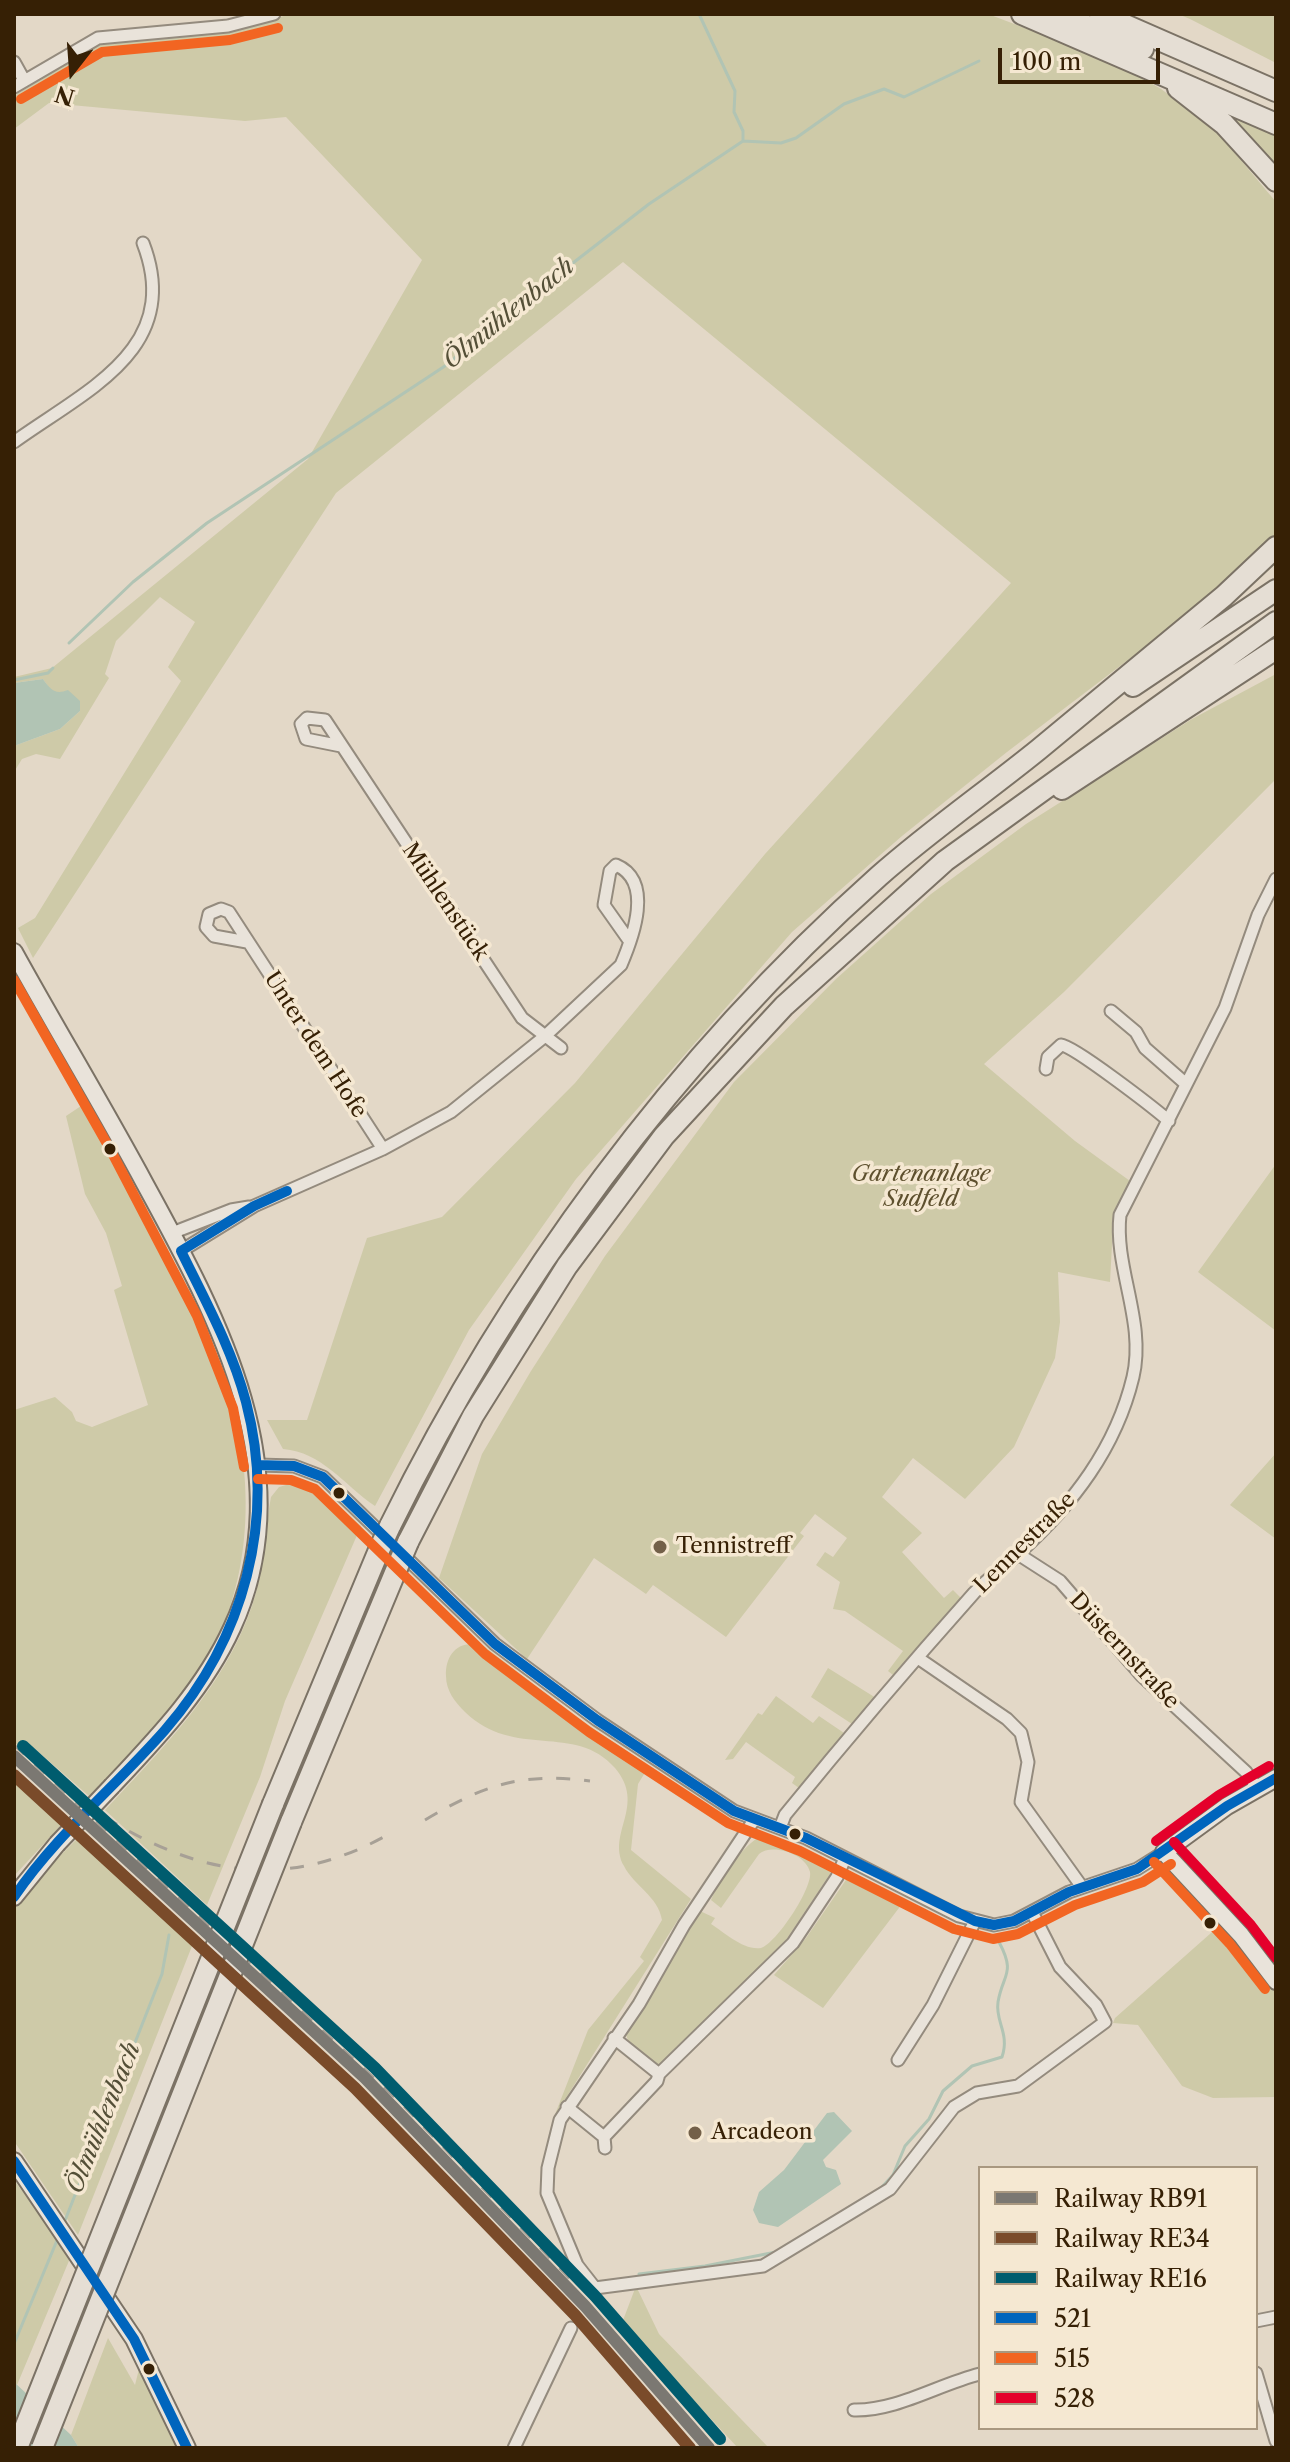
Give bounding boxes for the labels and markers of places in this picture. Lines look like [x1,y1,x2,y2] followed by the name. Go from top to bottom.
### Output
[102,1141,118,1157] unlabelled marker
[331,1485,347,1501] unlabelled marker
[676,1534,791,1560] place label: Tennistreff
[651,1538,669,1556] marker: Tennistreff
[787,1826,803,1842] unlabelled marker
[1202,1915,1218,1931] unlabelled marker
[711,2120,812,2146] place label: Arcadeon
[686,2124,704,2142] marker: Arcadeon
[141,2361,157,2377] unlabelled marker

